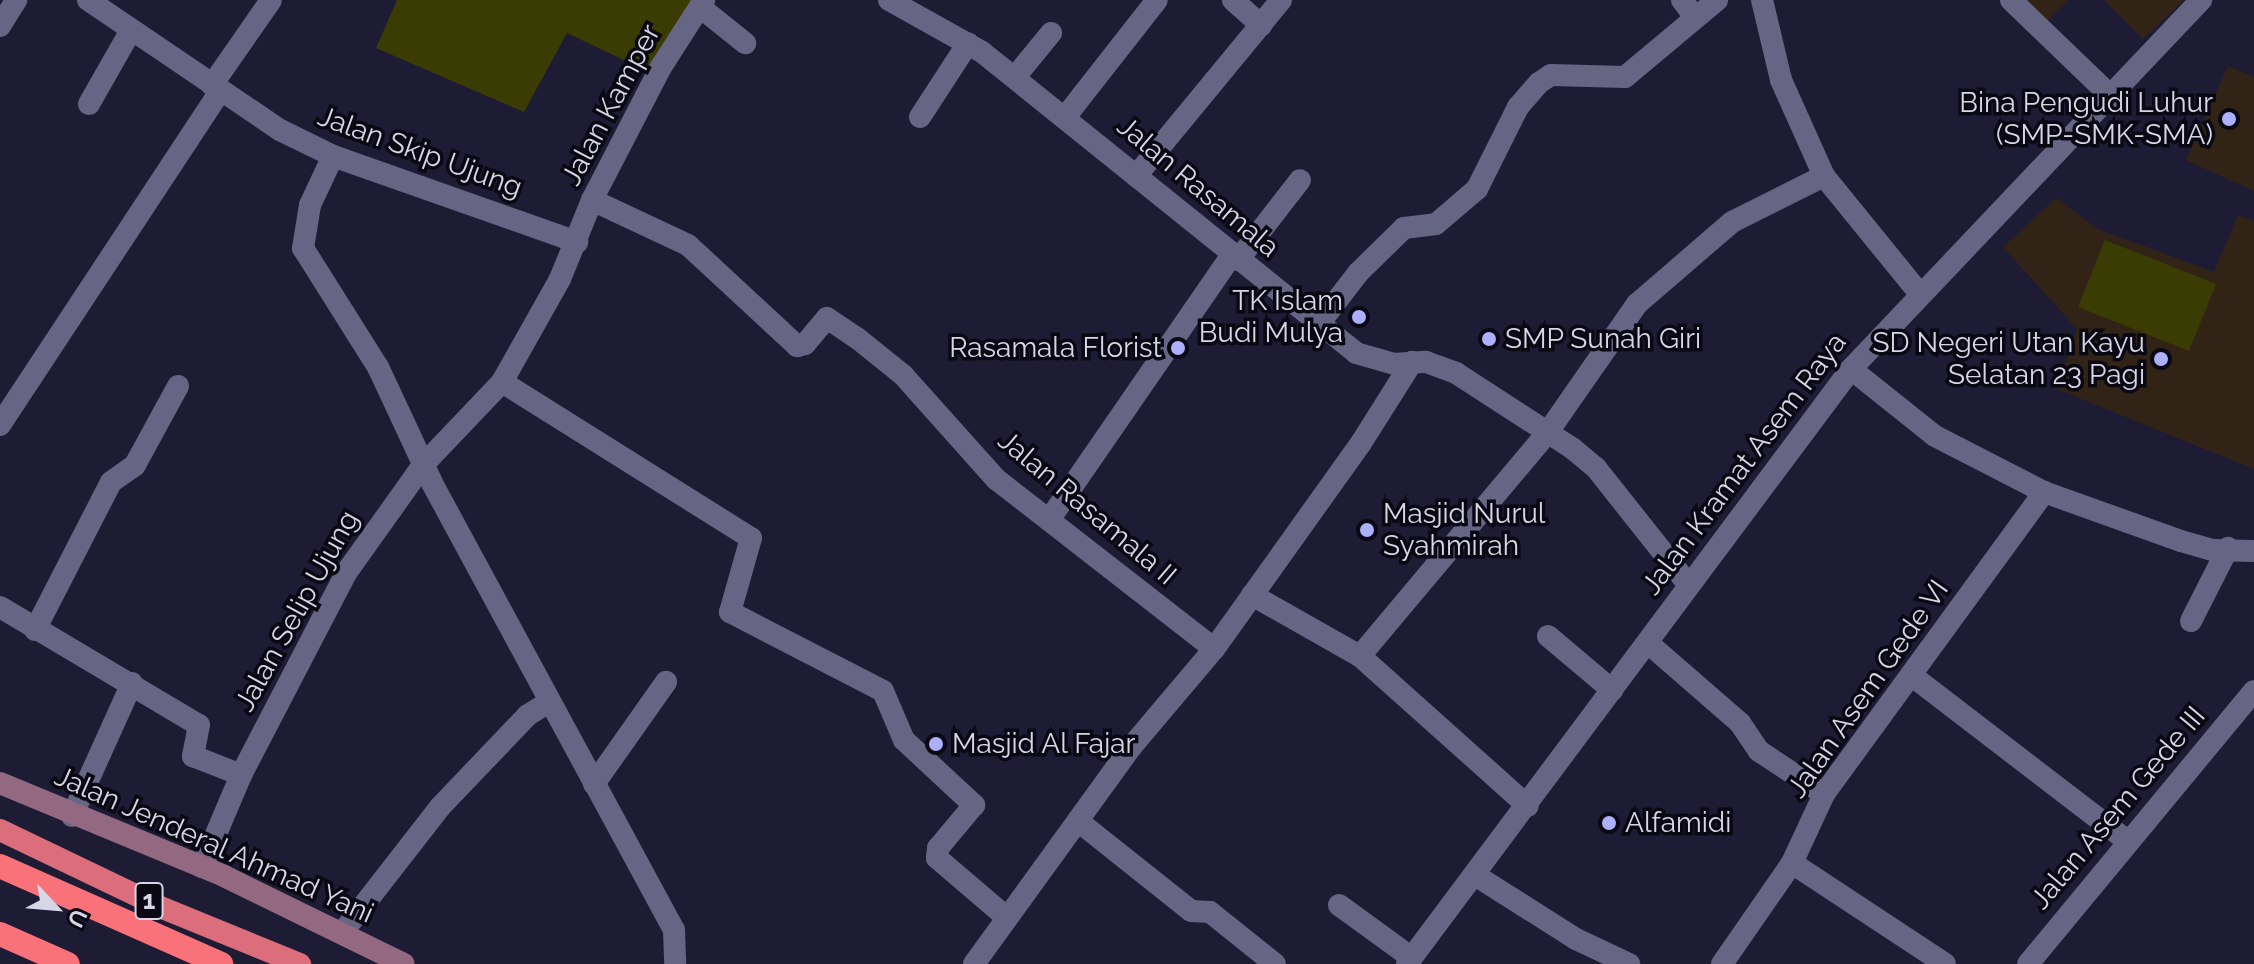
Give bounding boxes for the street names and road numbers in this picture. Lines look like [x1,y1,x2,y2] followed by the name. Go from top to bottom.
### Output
[555,19,667,191] street label: Jalan Kamper
[313,99,527,205] street label: Jalan Skip Ujung
[1110,110,1286,264] street label: Jalan Rasamala
[1634,326,1854,602] street label: Jalan Kramat Asem Raya
[991,424,1183,592] street label: Jalan Rasamala II
[228,505,366,717] street label: Jalan Selip Ujung
[1780,573,1956,805] street label: Jalan Asem Gede VI
[2023,700,2213,916] street label: Jalan Asem Gede III
[48,759,380,931] street label: Jalan Jenderal Ahmad Yani
[133,879,165,923] road number: 1

